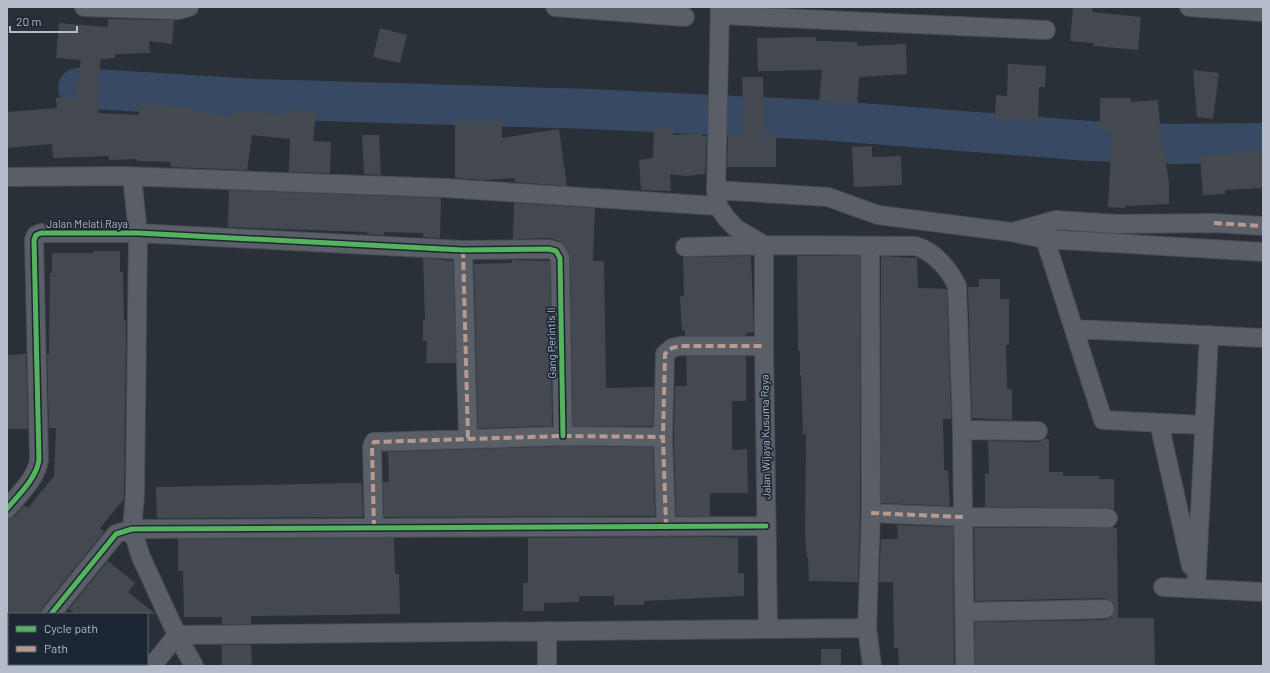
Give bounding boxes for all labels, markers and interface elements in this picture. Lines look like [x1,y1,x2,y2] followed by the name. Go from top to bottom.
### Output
[10,8,77,34] scale bar
[16,14,42,28] text: 20 m
[46,217,128,230] street label: Jalan Melati Raya
[544,307,558,379] street label: Gang Perintis II
[757,374,773,500] street label: Jalan Wijaya Kusuma Raya
[8,613,148,665] legend
[44,621,98,635] text: Cycle path
[44,641,68,655] text: Path

